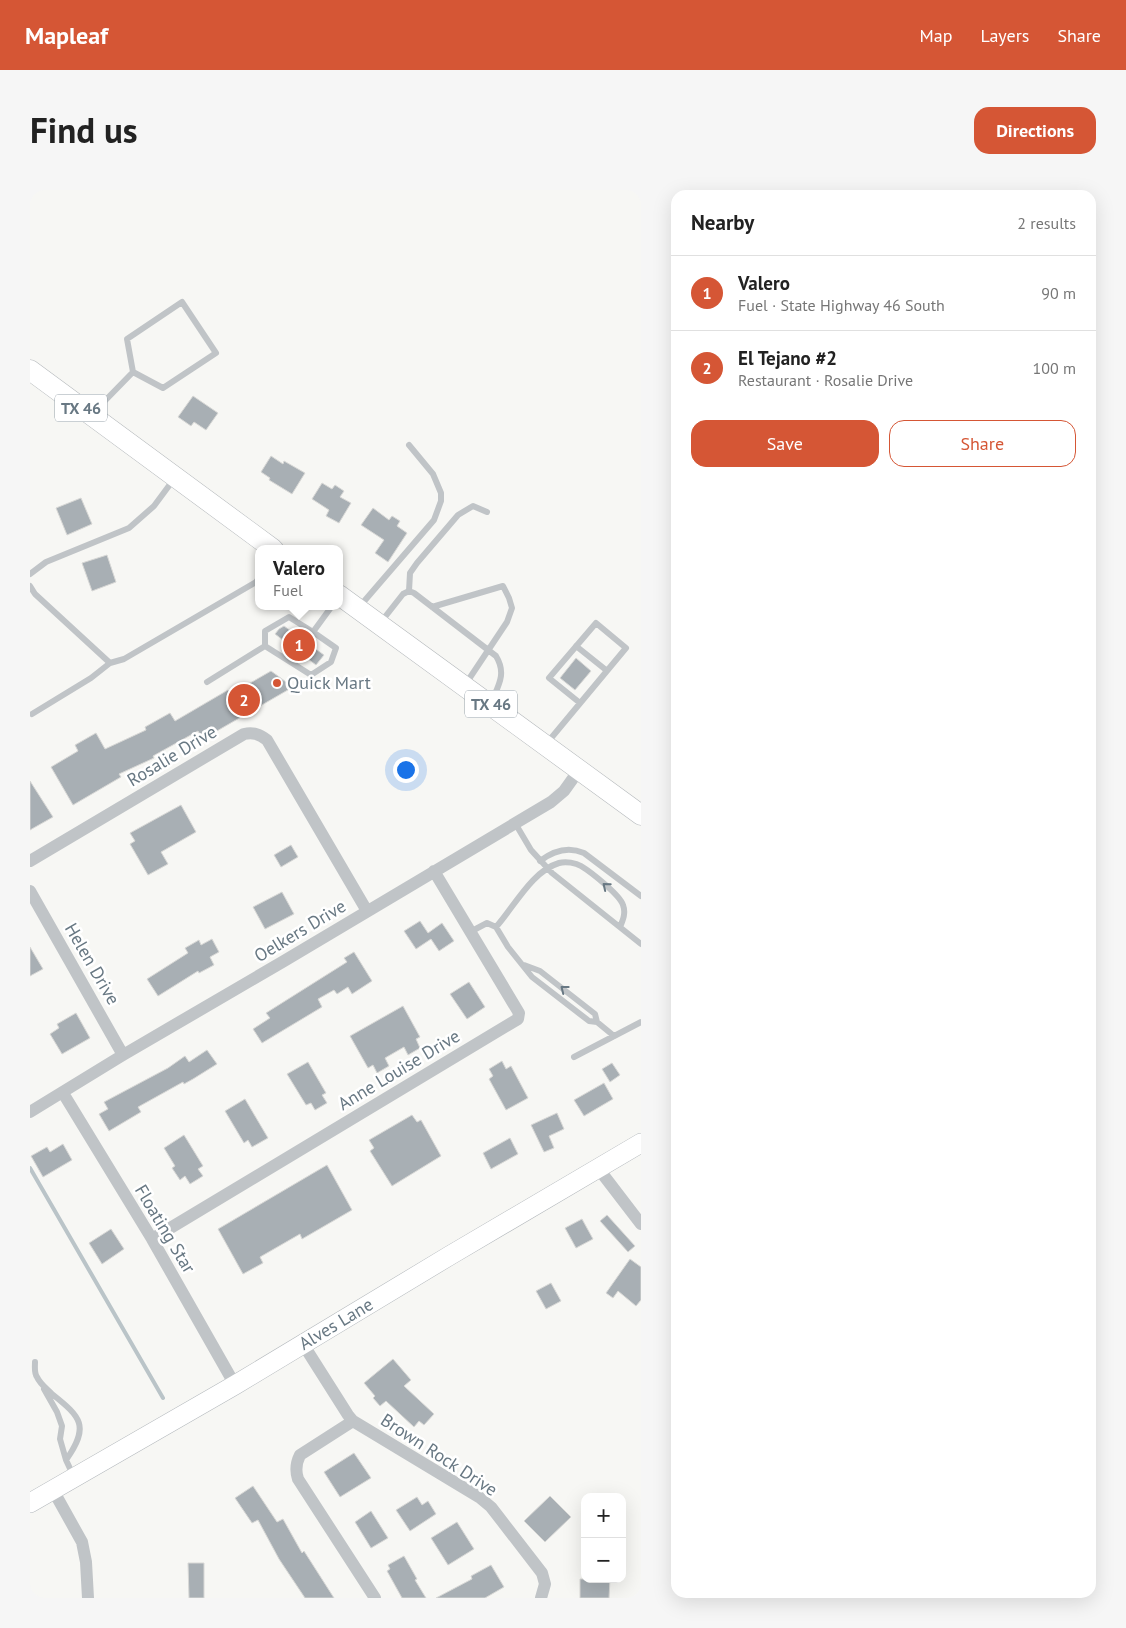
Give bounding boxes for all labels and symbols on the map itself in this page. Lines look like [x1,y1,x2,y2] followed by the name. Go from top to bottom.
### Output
[55,394,107,422] road number: TX 46
[283,626,315,664] pin: 1
[287,671,371,694] place label: Quick Mart
[271,677,283,689] marker: Quick Mart
[228,681,260,719] pin: 2
[465,690,517,718] road number: TX 46
[123,720,221,791] street label: Rosalie Drive
[393,757,419,783] your location
[602,883,612,892] one-way arrow
[250,894,350,967] street label: Oelkers Drive
[60,919,125,1009] street label: Helen Drive
[561,987,570,995] one-way arrow
[333,1024,464,1115] street label: Anne Louise Drive
[130,1180,201,1277] street label: Floating Star
[294,1292,377,1355] street label: Alves Lane
[376,1408,502,1501] street label: Brown Rock Drive

